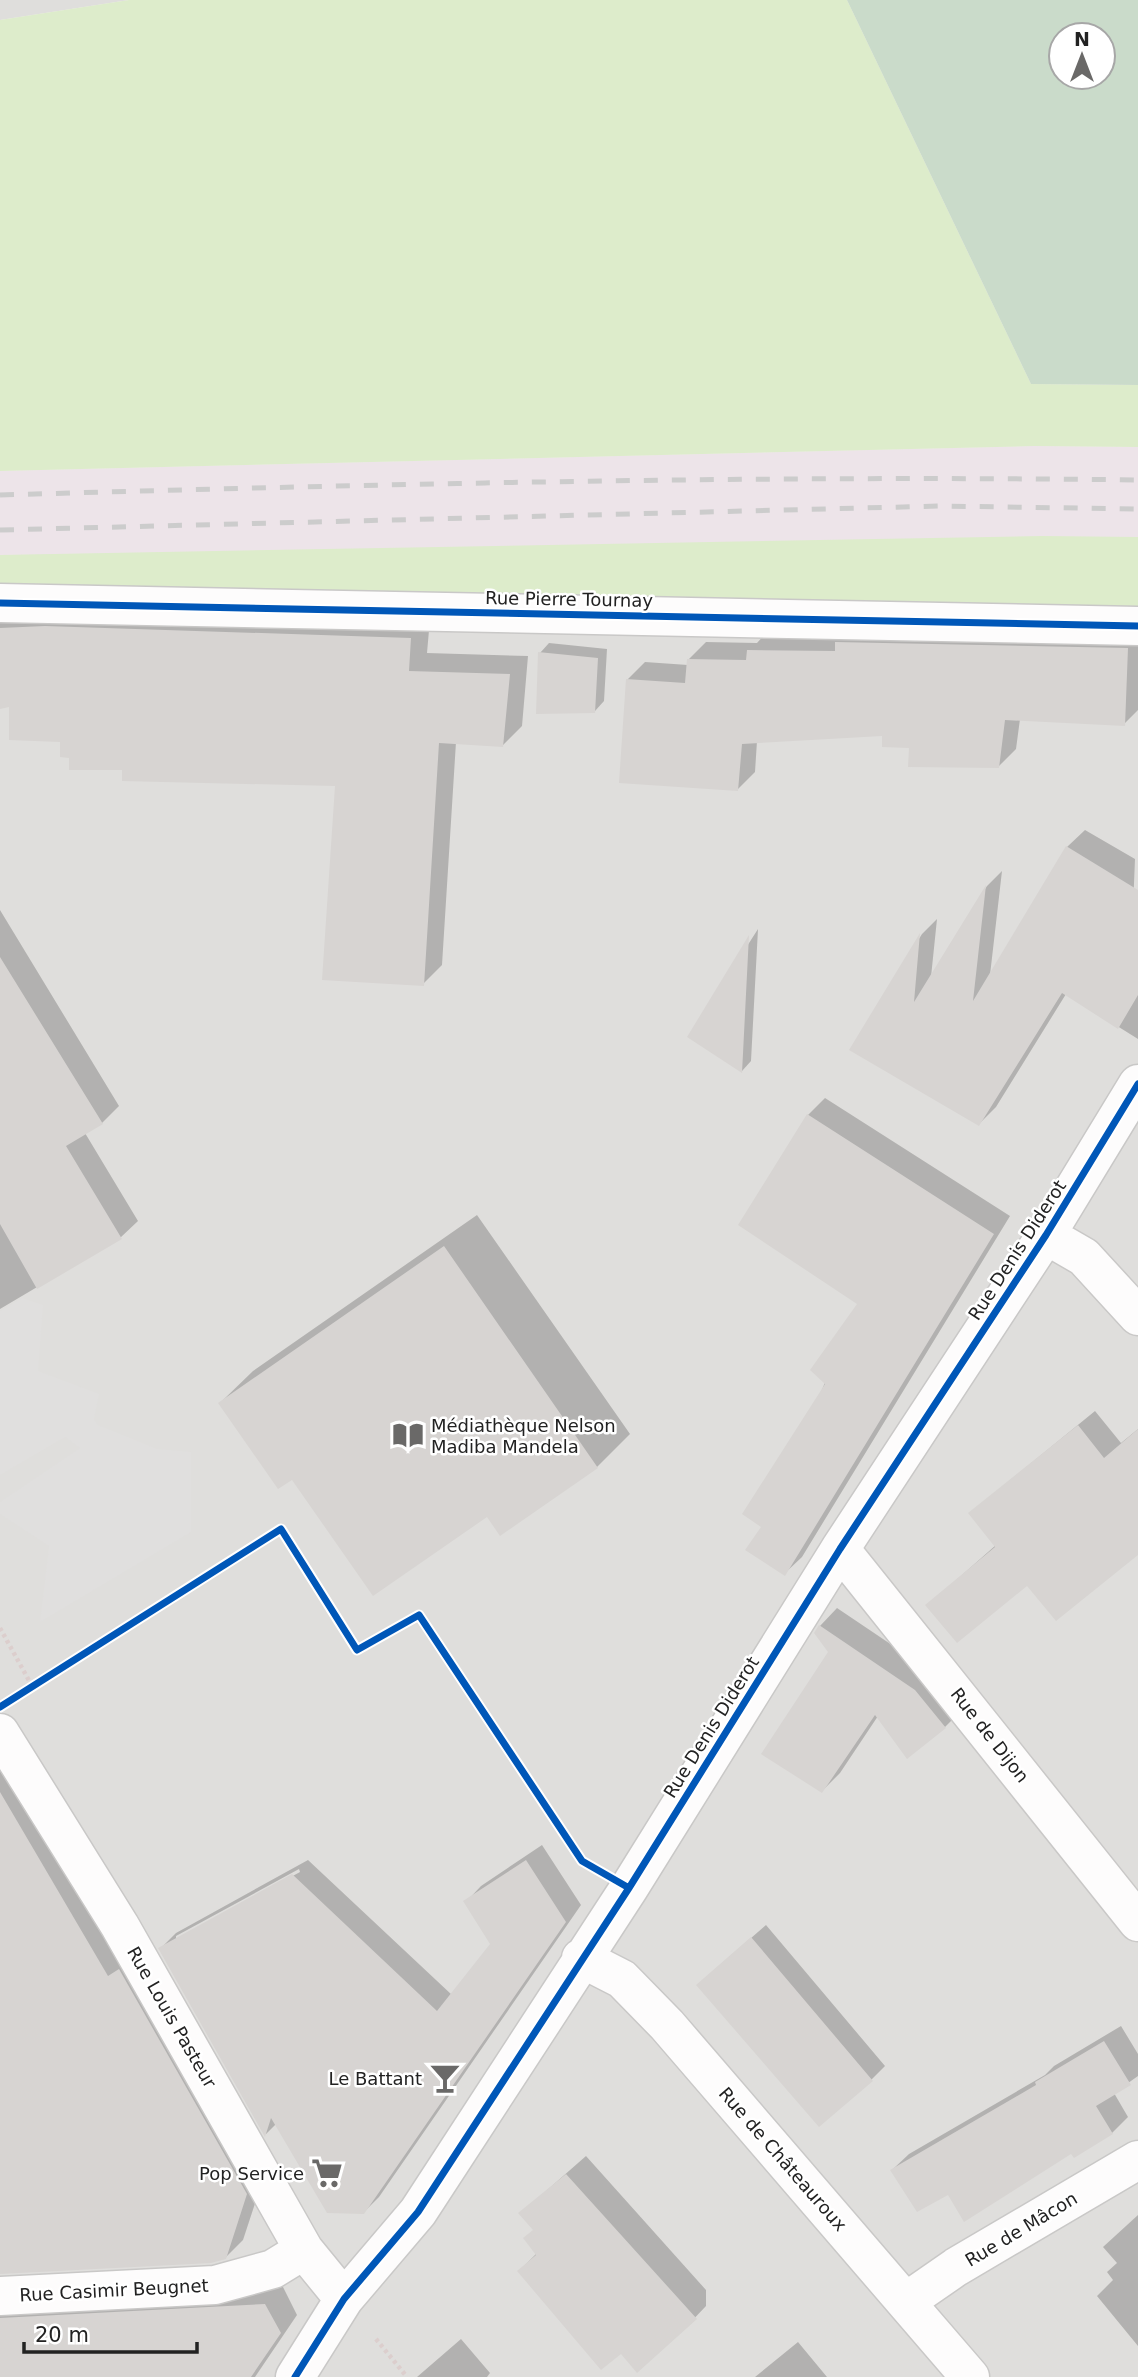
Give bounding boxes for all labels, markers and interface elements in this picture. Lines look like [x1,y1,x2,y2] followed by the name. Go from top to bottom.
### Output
[1047,21,1117,91] north arrow
[1074,28,1090,50] text: N
[485,587,653,611] street label: Rue Pierre Tournay
[964,1176,1070,1324] street label: Rue Denis Diderot
[431,1415,616,1457] place label: Médiathèque Nelson Madiba Mandela
[391,1418,425,1452] library icon: Médiathèque Nelson Madiba Mandela
[659,1652,763,1802] street label: Rue Denis Diderot
[947,1683,1033,1787] street label: Rue de Dijon
[123,1943,221,2092] street label: Rue Louis Pasteur
[428,2061,462,2095] bar icon: Le Battant
[329,2068,422,2089] place label: Le Battant
[715,2083,851,2236] street label: Rue de Châteauroux
[310,2156,344,2190] supermarket icon: Pop Service
[199,2163,304,2184] place label: Pop Service
[961,2187,1081,2271] street label: Rue de Mâcon
[19,2275,209,2305] street label: Rue Casimir Beugnet
[24,2310,198,2354] scale bar
[35,2323,89,2347] text: 20 m

